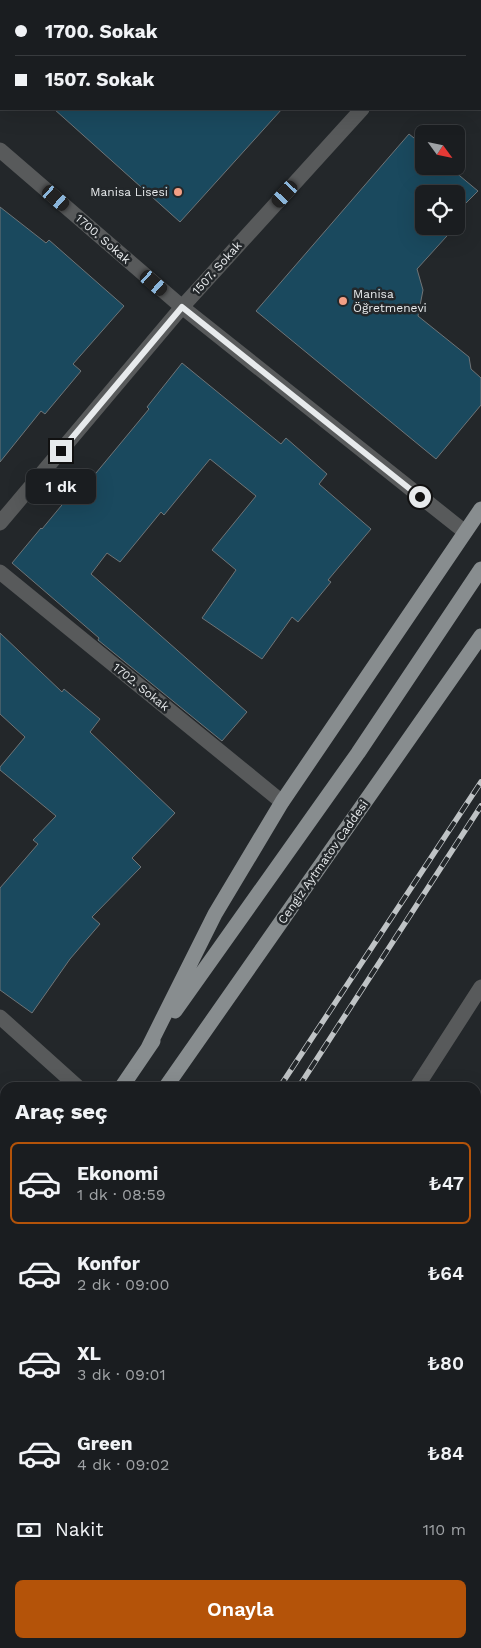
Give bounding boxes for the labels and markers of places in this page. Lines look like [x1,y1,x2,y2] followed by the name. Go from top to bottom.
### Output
[90,185,168,199] place label: Manisa Lisesi
[172,186,184,198] marker: Manisa Lisesi
[353,287,427,315] place label: Manisa Öğretmenevi
[337,295,349,307] marker: Manisa Öğretmenevi

